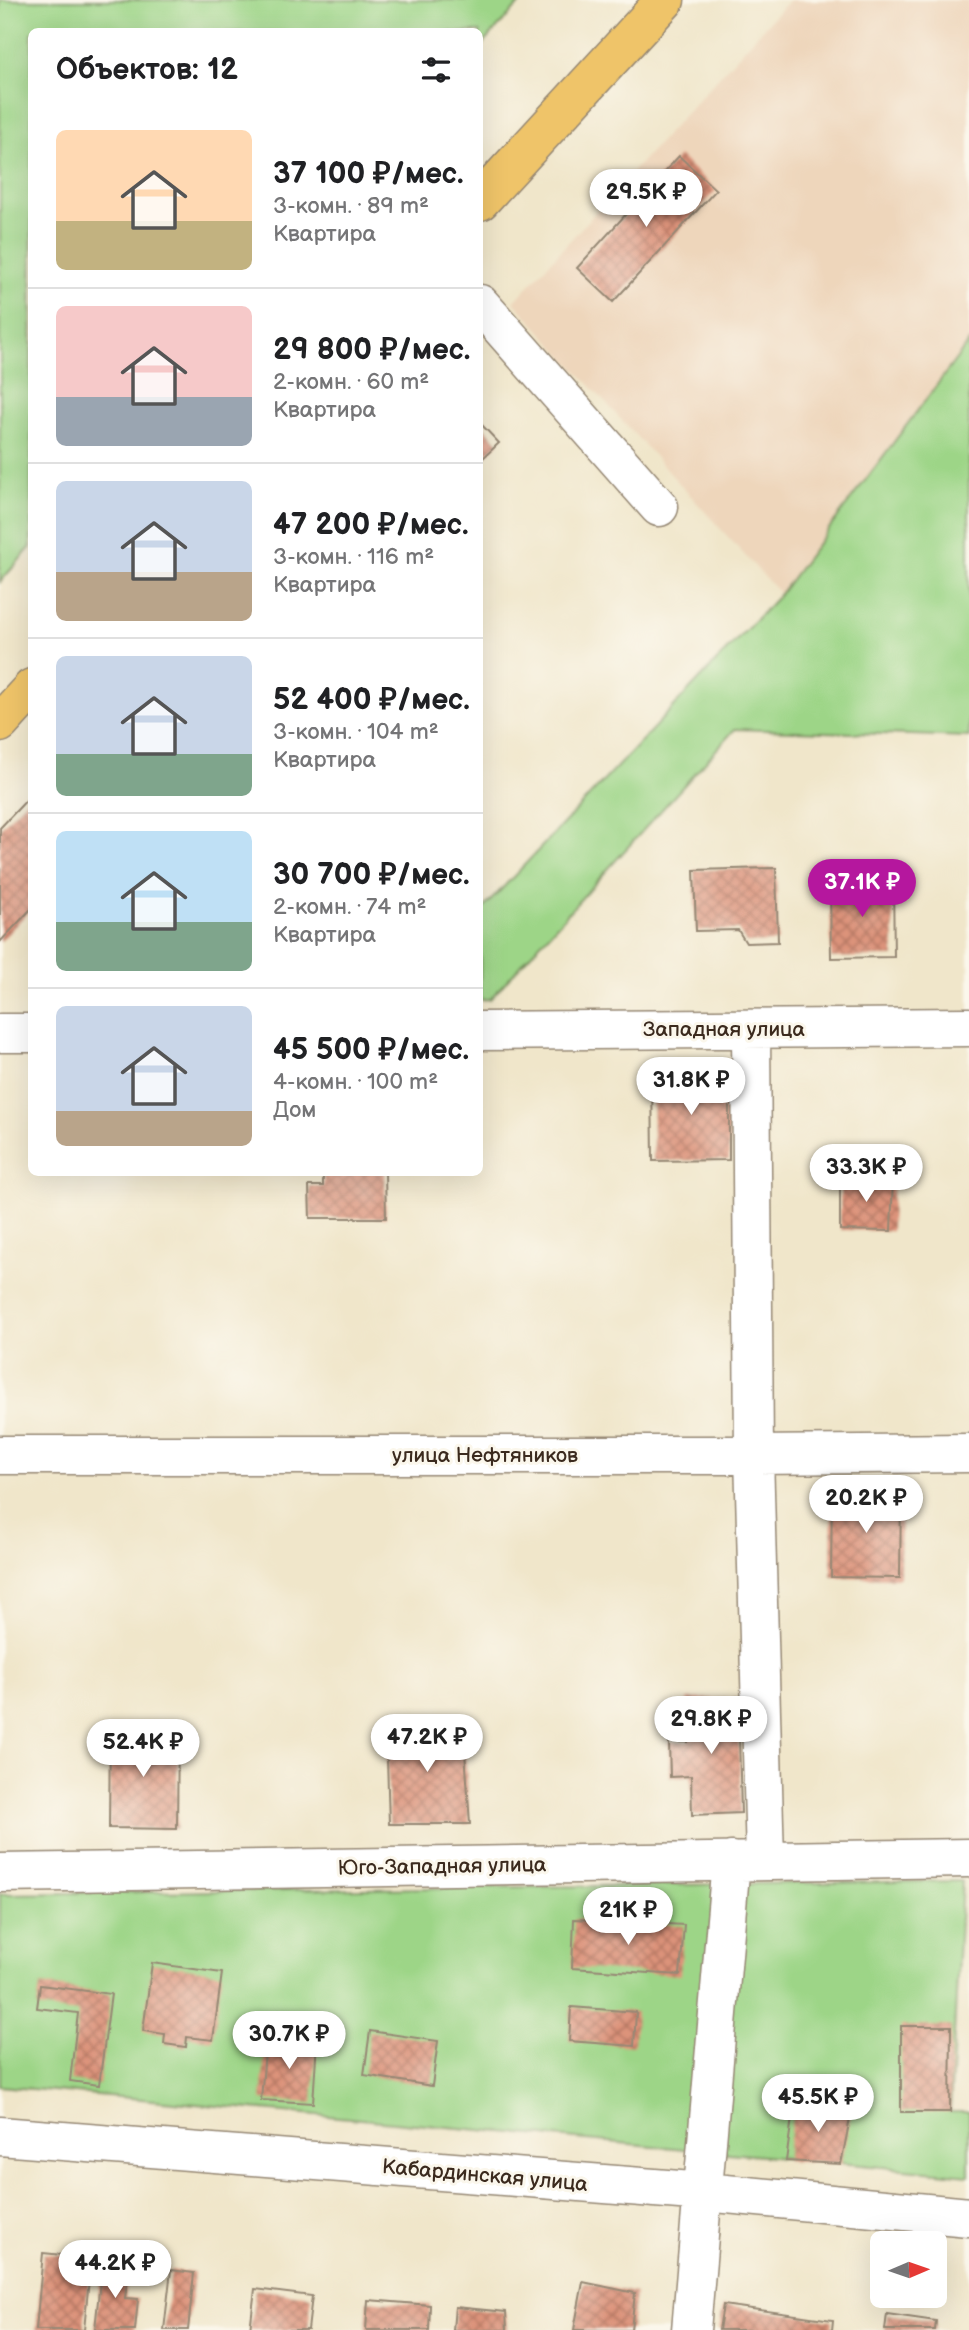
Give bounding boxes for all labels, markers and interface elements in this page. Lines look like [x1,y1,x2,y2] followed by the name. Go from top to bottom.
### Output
[417,51,455,89] icon: filters
[56,52,238,88] text: Объектов: 12
[273,156,464,192] text: 37 100 ₽/мес.
[112,158,196,242] icon: home
[581,170,711,229] pin: 29.5K ₽
[606,178,686,206] text: 29.5K ₽
[273,192,429,220] text: 3-комн. · 89 m²
[273,220,376,248] text: Квартира
[273,332,470,368] text: 29 800 ₽/мес.
[112,334,196,418] icon: home
[273,368,429,396] text: 2-комн. · 60 m²
[273,396,376,424] text: Квартира
[273,507,469,543] text: 47 200 ₽/мес.
[112,509,196,593] icon: home
[273,543,434,571] text: 3-комн. · 116 m²
[273,571,376,599] text: Квартира
[273,682,470,718] text: 52 400 ₽/мес.
[112,684,196,768] icon: home
[273,718,439,746] text: 3-комн. · 104 m²
[273,746,376,774] text: Квартира
[273,857,470,893] text: 30 700 ₽/мес.
[112,859,196,943] icon: home
[797,860,927,919] pin: 37.1K ₽
[824,868,900,896] text: 37.1K ₽
[273,893,426,921] text: 2-комн. · 74 m²
[273,921,376,949] text: Квартира
[643,1017,805,1042] street label: Западная улица
[273,1032,469,1068] text: 45 500 ₽/мес.
[112,1034,196,1118] icon: home
[626,1058,756,1117] pin: 31.8K ₽
[652,1066,730,1094] text: 31.8K ₽
[273,1068,438,1096] text: 4-комн. · 100 m²
[273,1096,316,1124] text: Дом
[801,1144,931,1204] pin: 33.3K ₽
[826,1153,906,1181] text: 33.3K ₽
[392,1443,578,1468] street label: улица Нефтяников
[801,1476,931,1535] pin: 20.2K ₽
[825,1484,907,1512] text: 20.2K ₽
[646,1696,776,1756] pin: 29.8K ₽
[670,1705,752,1733] text: 29.8K ₽
[362,1714,492,1774] pin: 47.2K ₽
[78,1720,208,1779] pin: 52.4K ₽
[387,1723,467,1751] text: 47.2K ₽
[103,1728,183,1756] text: 52.4K ₽
[337,1852,547,1881] street label: Юго-Западная улица
[579,1888,677,1947] pin: 21K ₽
[599,1896,657,1924] text: 21K ₽
[224,2011,354,2071] pin: 30.7K ₽
[249,2020,329,2048] text: 30.7K ₽
[753,2074,883,2134] pin: 45.5K ₽
[778,2083,858,2111] text: 45.5K ₽
[381,2154,589,2197] street label: Кабардинская улица
[870,2231,947,2308] north arrow
[870,2231,947,2308] map controls
[50,2240,180,2300] pin: 44.2K ₽
[74,2249,156,2277] text: 44.2K ₽

